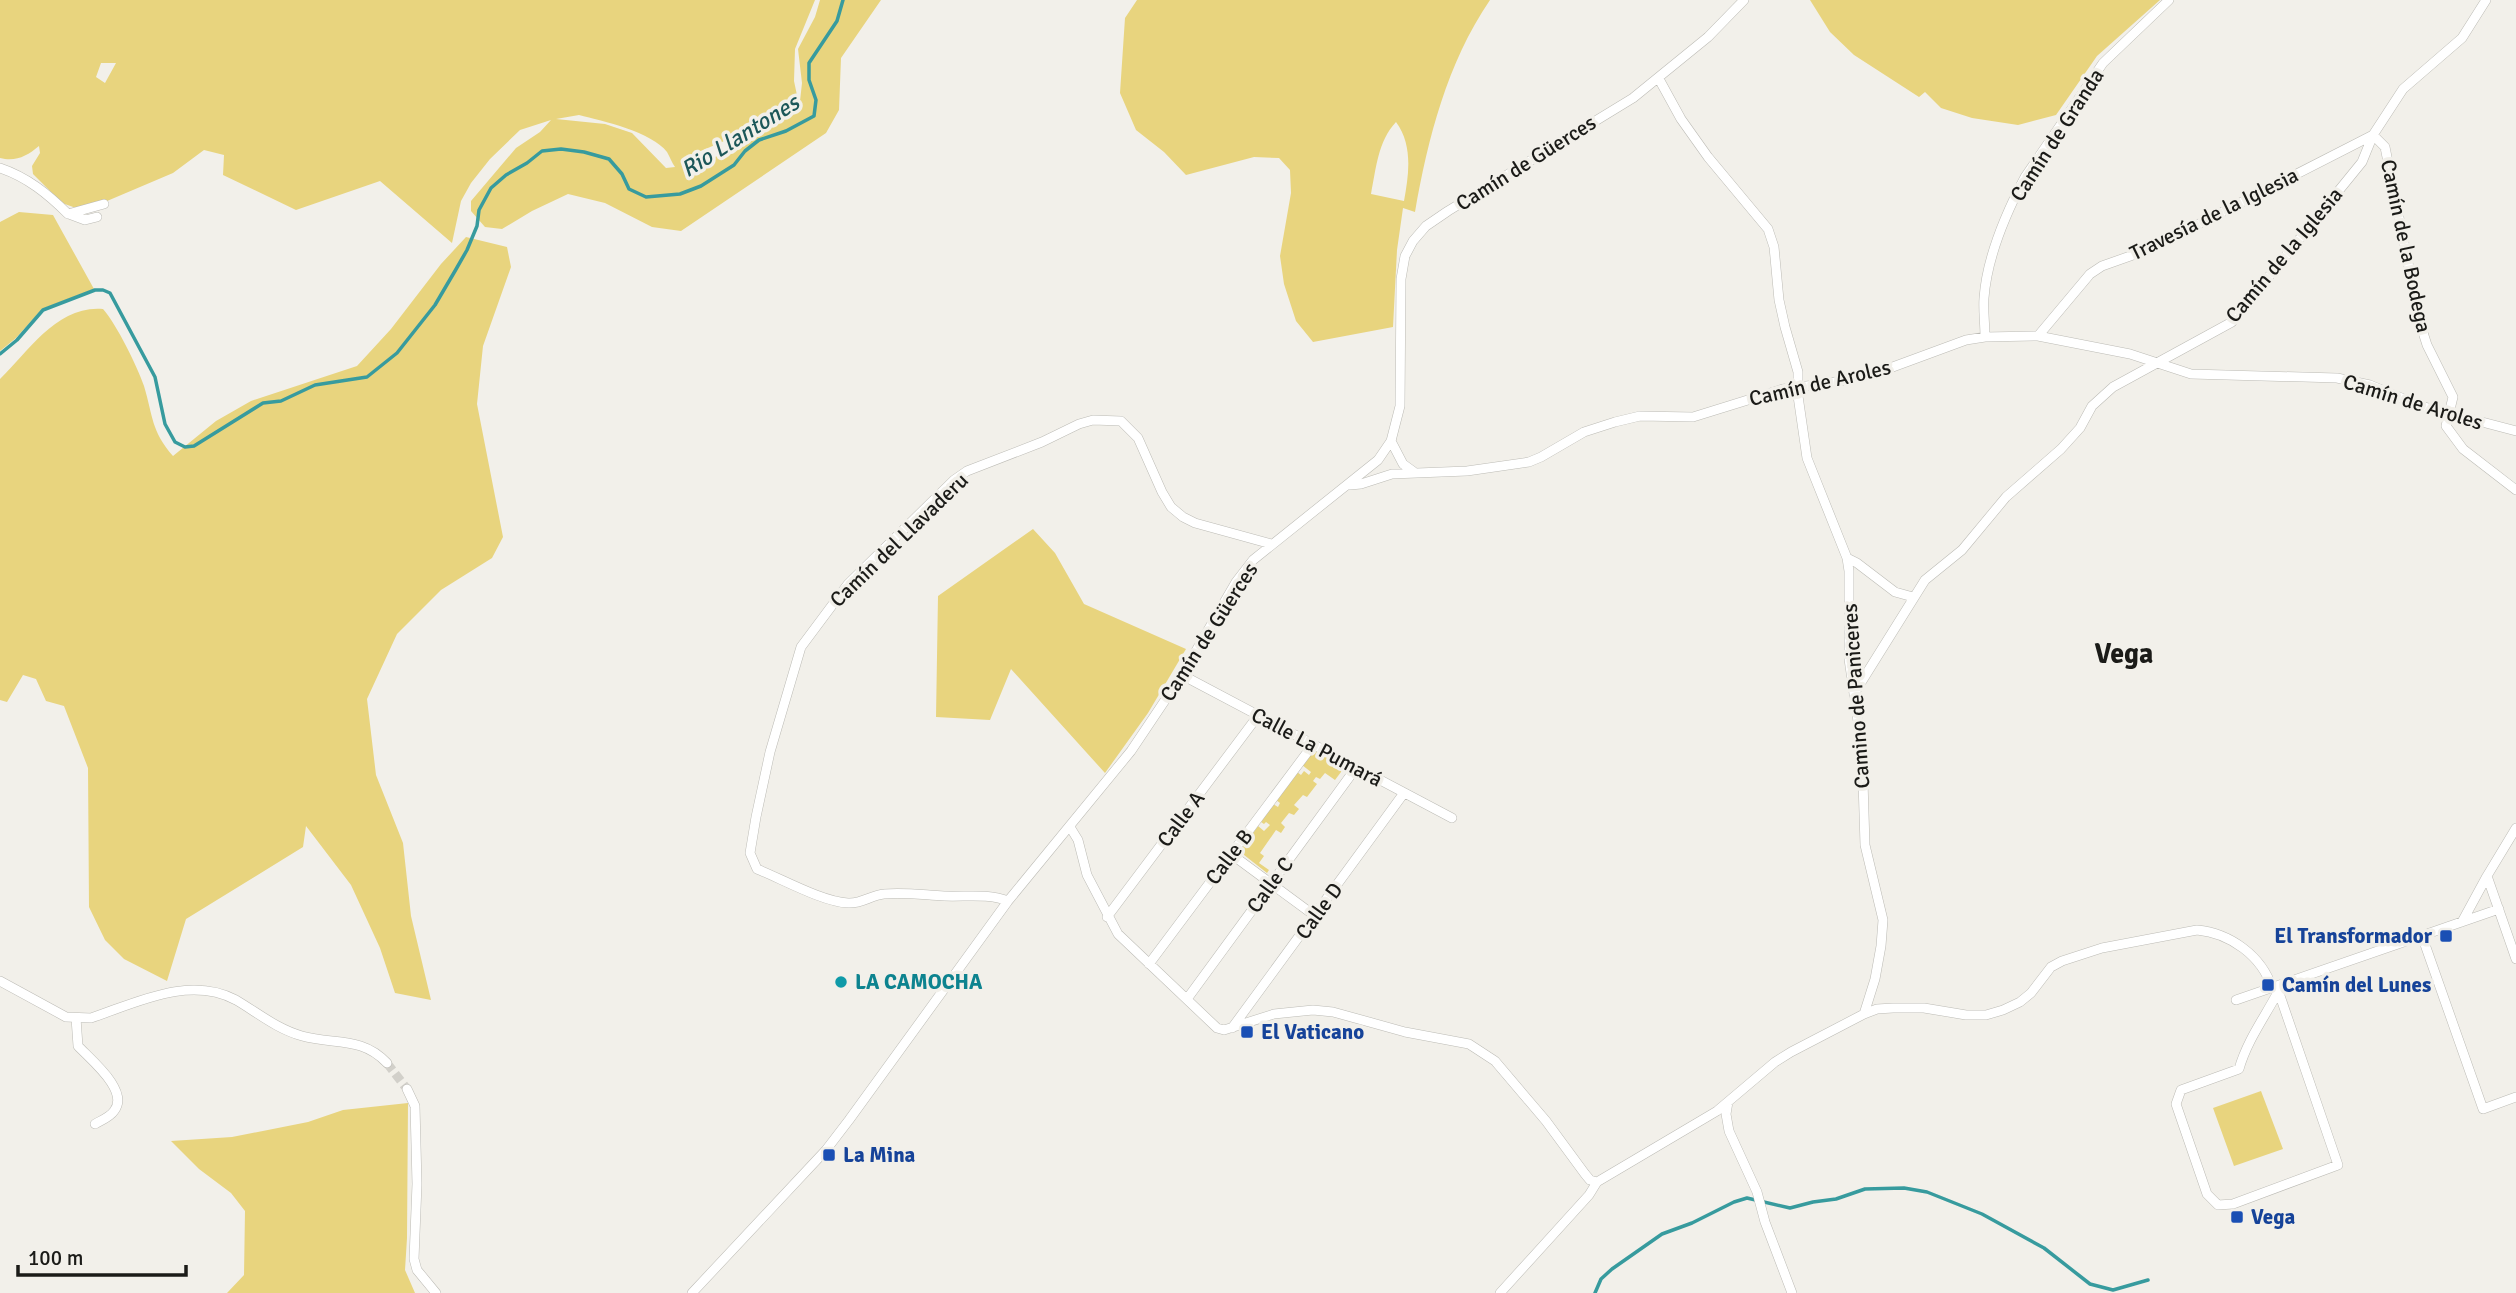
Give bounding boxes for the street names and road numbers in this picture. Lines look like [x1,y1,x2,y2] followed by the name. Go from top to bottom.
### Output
[2004,64,2110,206] street label: Camín de Granda
[1451,110,1601,216] street label: Camín de Güerces
[2375,157,2437,335] street label: Camín de la Bodega
[2126,162,2302,266] street label: Travesía de la Iglesia
[2220,182,2348,328] street label: Camín de la Iglesia
[1747,354,1893,412] street label: Camín de Aroles
[2340,368,2486,436] street label: Camín de Aroles
[824,467,974,613] street label: Camín del Llavaderu
[1154,558,1264,706] street label: Camín de Güerces
[1837,603,1875,789] street label: Camino de Paniceres
[1247,701,1387,793] street label: Calle La Pumará
[1152,786,1210,852] street label: Calle A
[1200,824,1258,890] street label: Calle B
[1241,852,1299,918] street label: Calle C
[1290,878,1348,944] street label: Calle D

